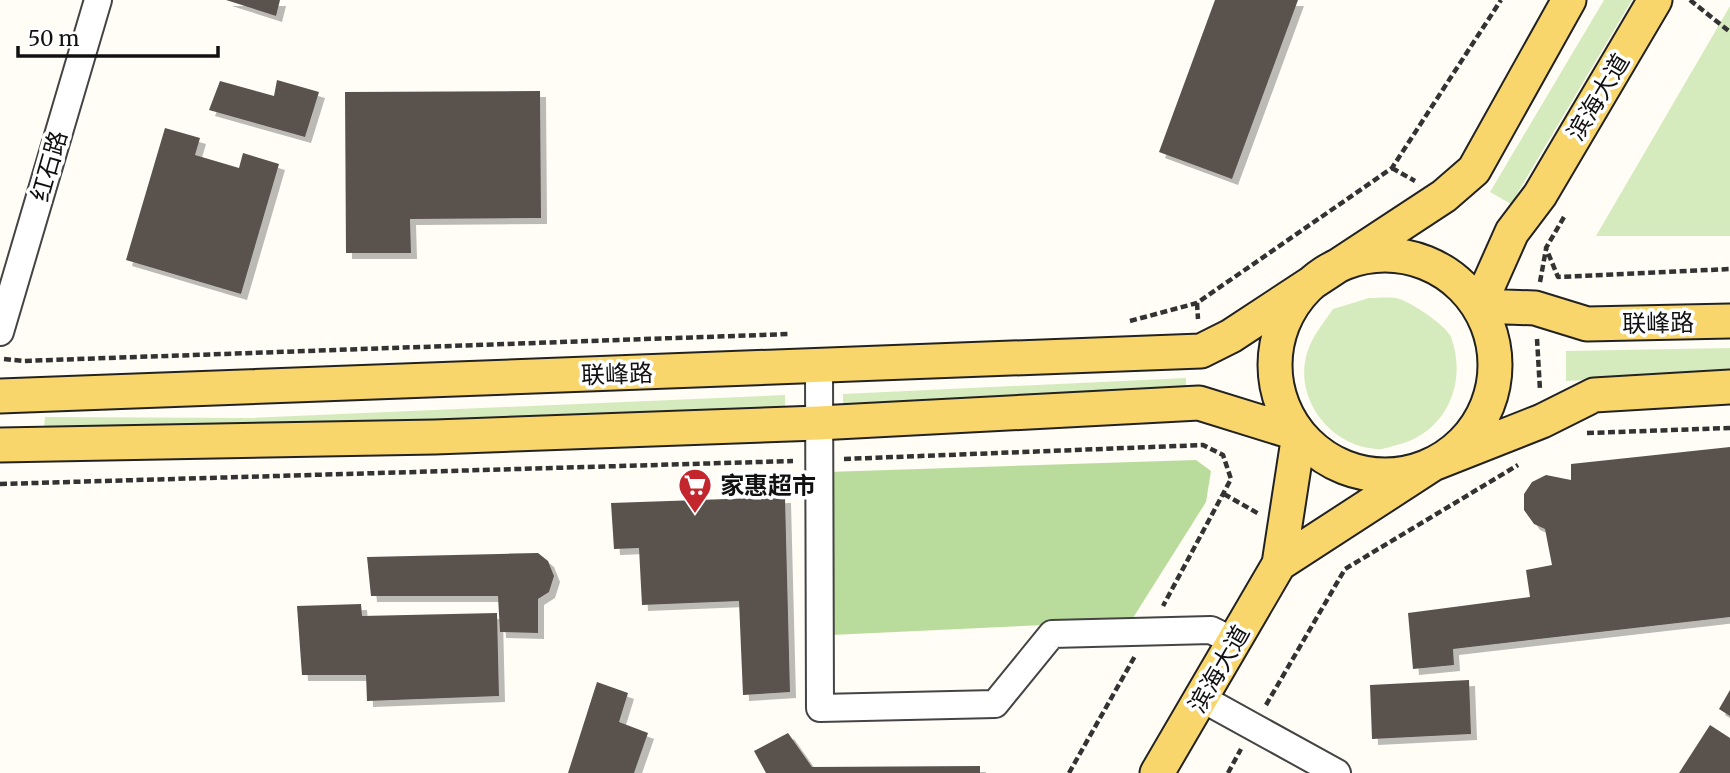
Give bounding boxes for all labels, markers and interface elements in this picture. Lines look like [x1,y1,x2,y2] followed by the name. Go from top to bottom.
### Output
[18,14,217,58] scale bar
[28,25,79,52] text: 50 m
[1560,48,1636,146] street label: 滨海大道
[24,127,74,205] street label: 红石路
[1622,307,1694,339] street label: 联峰路
[580,357,654,391] street label: 联峰路
[676,466,714,515] supermarket icon: 家惠超市
[720,470,816,501] place label: 家惠超市
[1182,620,1256,718] street label: 滨海大道

